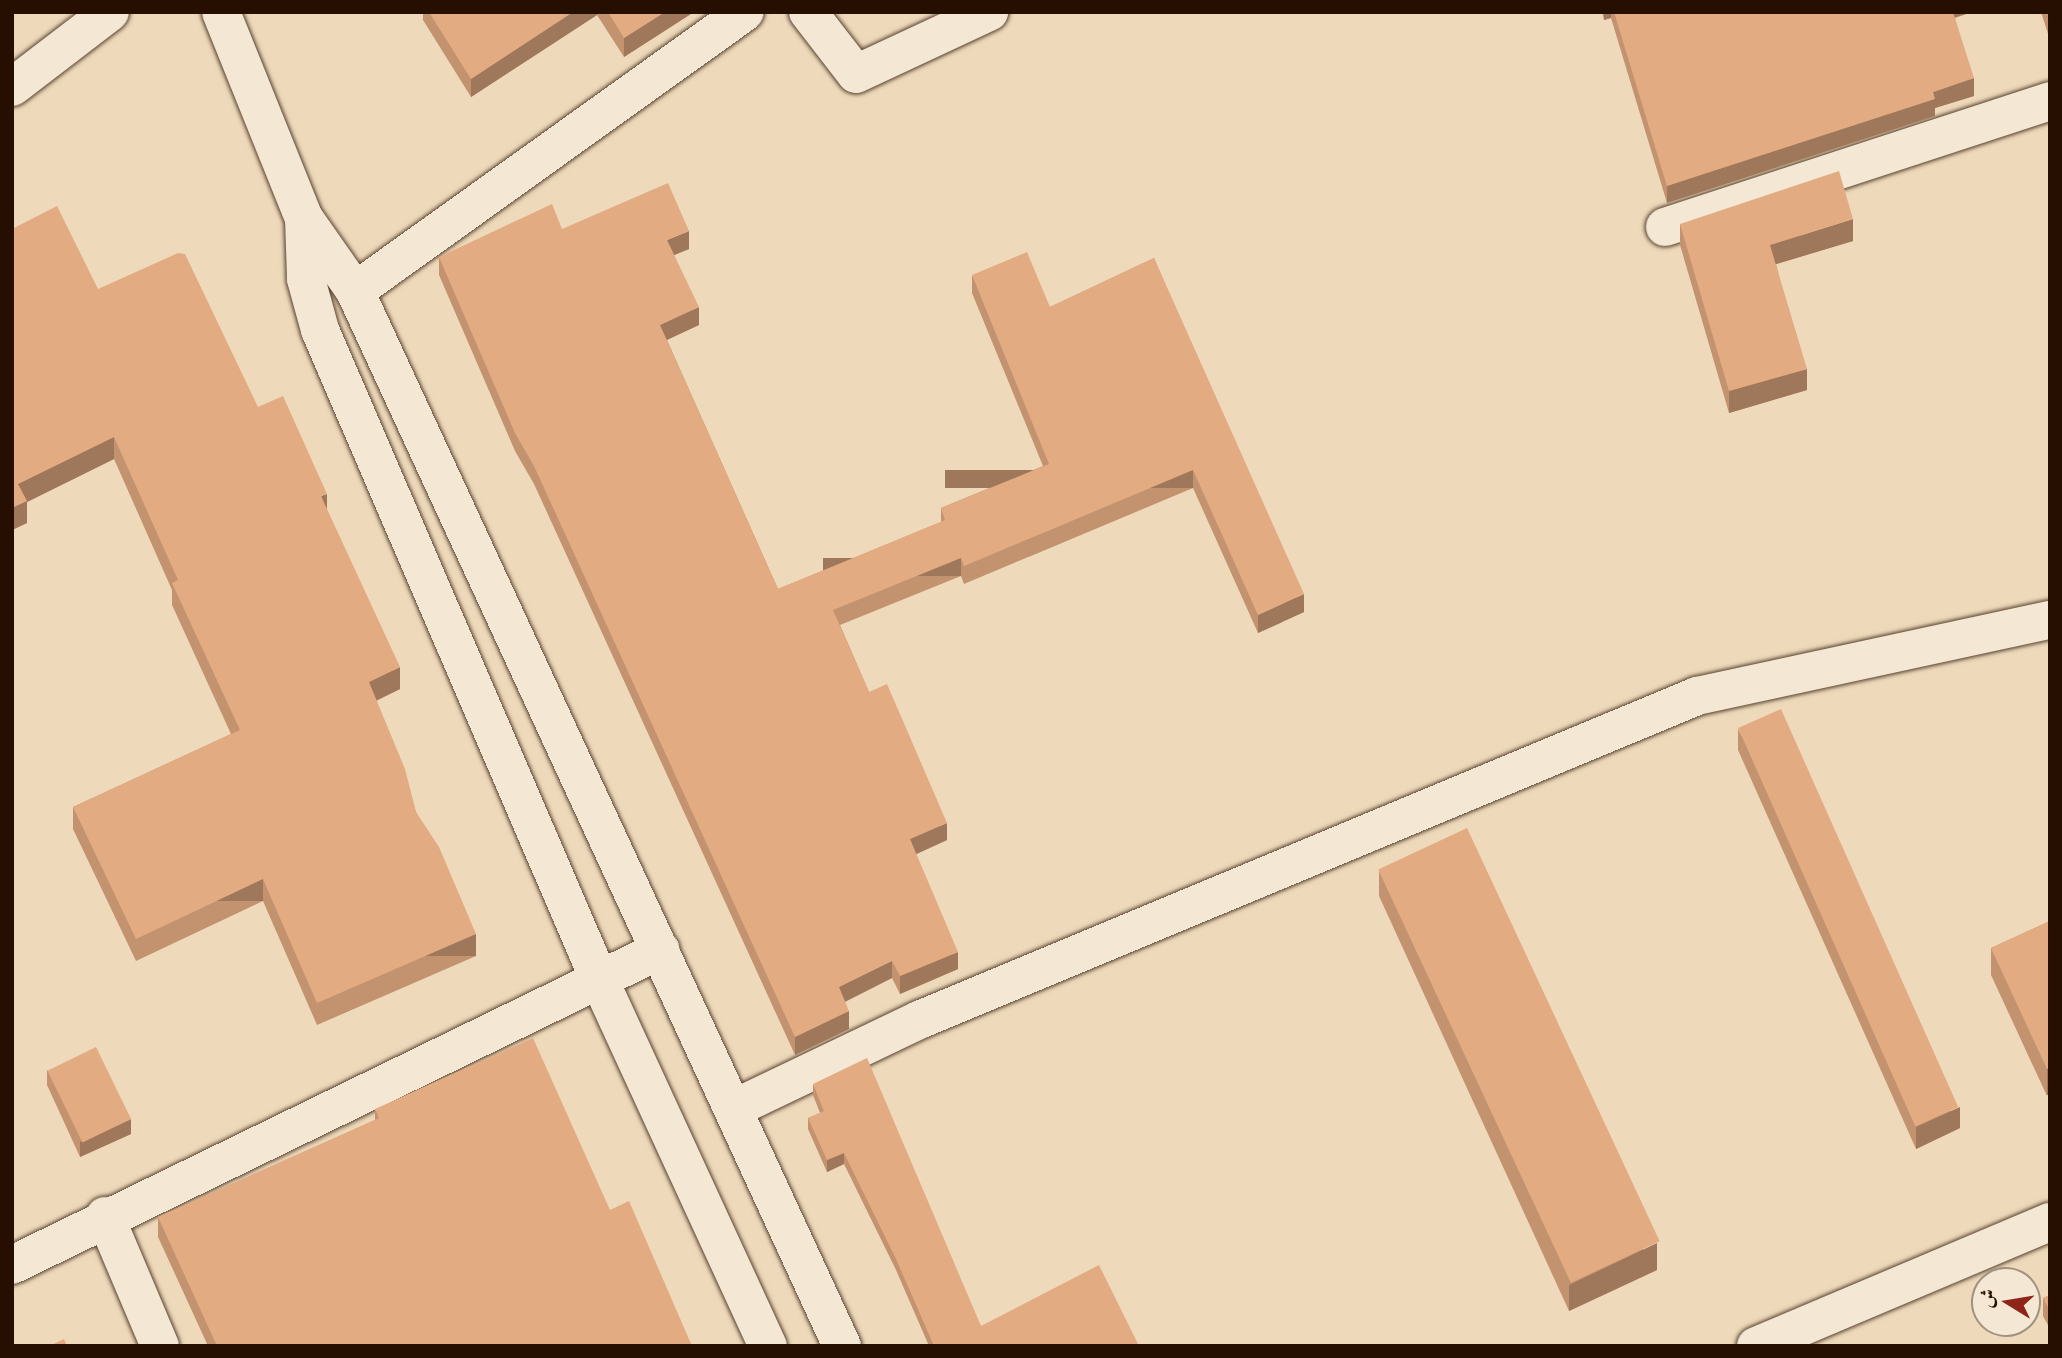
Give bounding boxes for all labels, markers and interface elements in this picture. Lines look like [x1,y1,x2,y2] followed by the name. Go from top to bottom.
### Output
[1971,1267,2041,1337] north arrow
[1973,1287,2002,1310] text: ش

